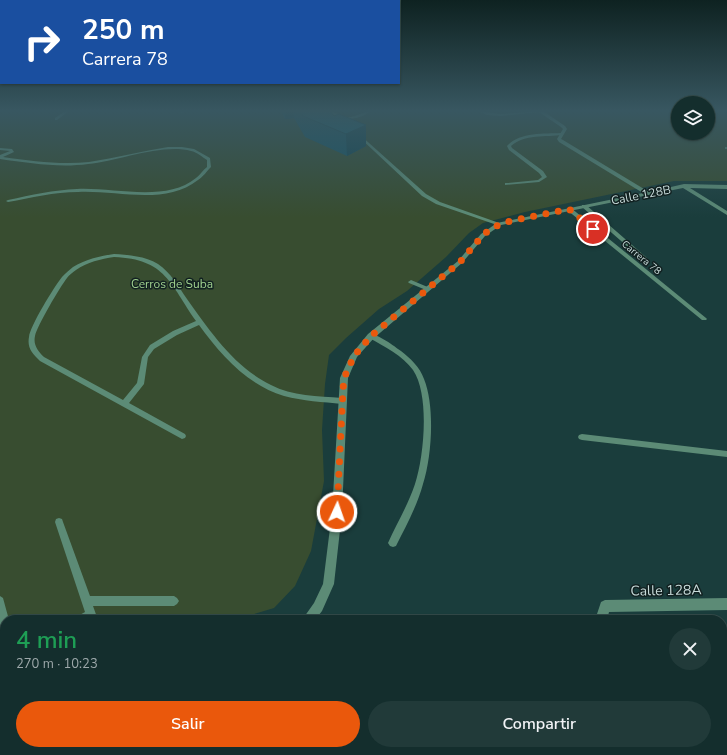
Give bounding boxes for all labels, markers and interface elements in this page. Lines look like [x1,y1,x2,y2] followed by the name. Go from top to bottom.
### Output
[82,11,165,49] text: 250 m
[16,16,68,68] icon: right
[82,47,168,71] text: Carrera 78
[671,96,715,140] map controls
[671,96,715,140] button: layers
[610,181,672,209] street label: Calle 128B
[576,212,610,246] pin
[582,218,604,240] icon: arrive
[618,237,664,278] street label: Carrera 78
[131,276,213,292] park label: Cerros de Suba
[316,491,358,533] position arrow
[630,580,702,601] street label: Calle 128A
[16,624,77,656] text: 4 min
[669,628,711,670] button: close
[16,655,98,673] text: 270 m · 10:23
[16,701,360,747] button: Salir
[368,701,711,747] button: Compartir

